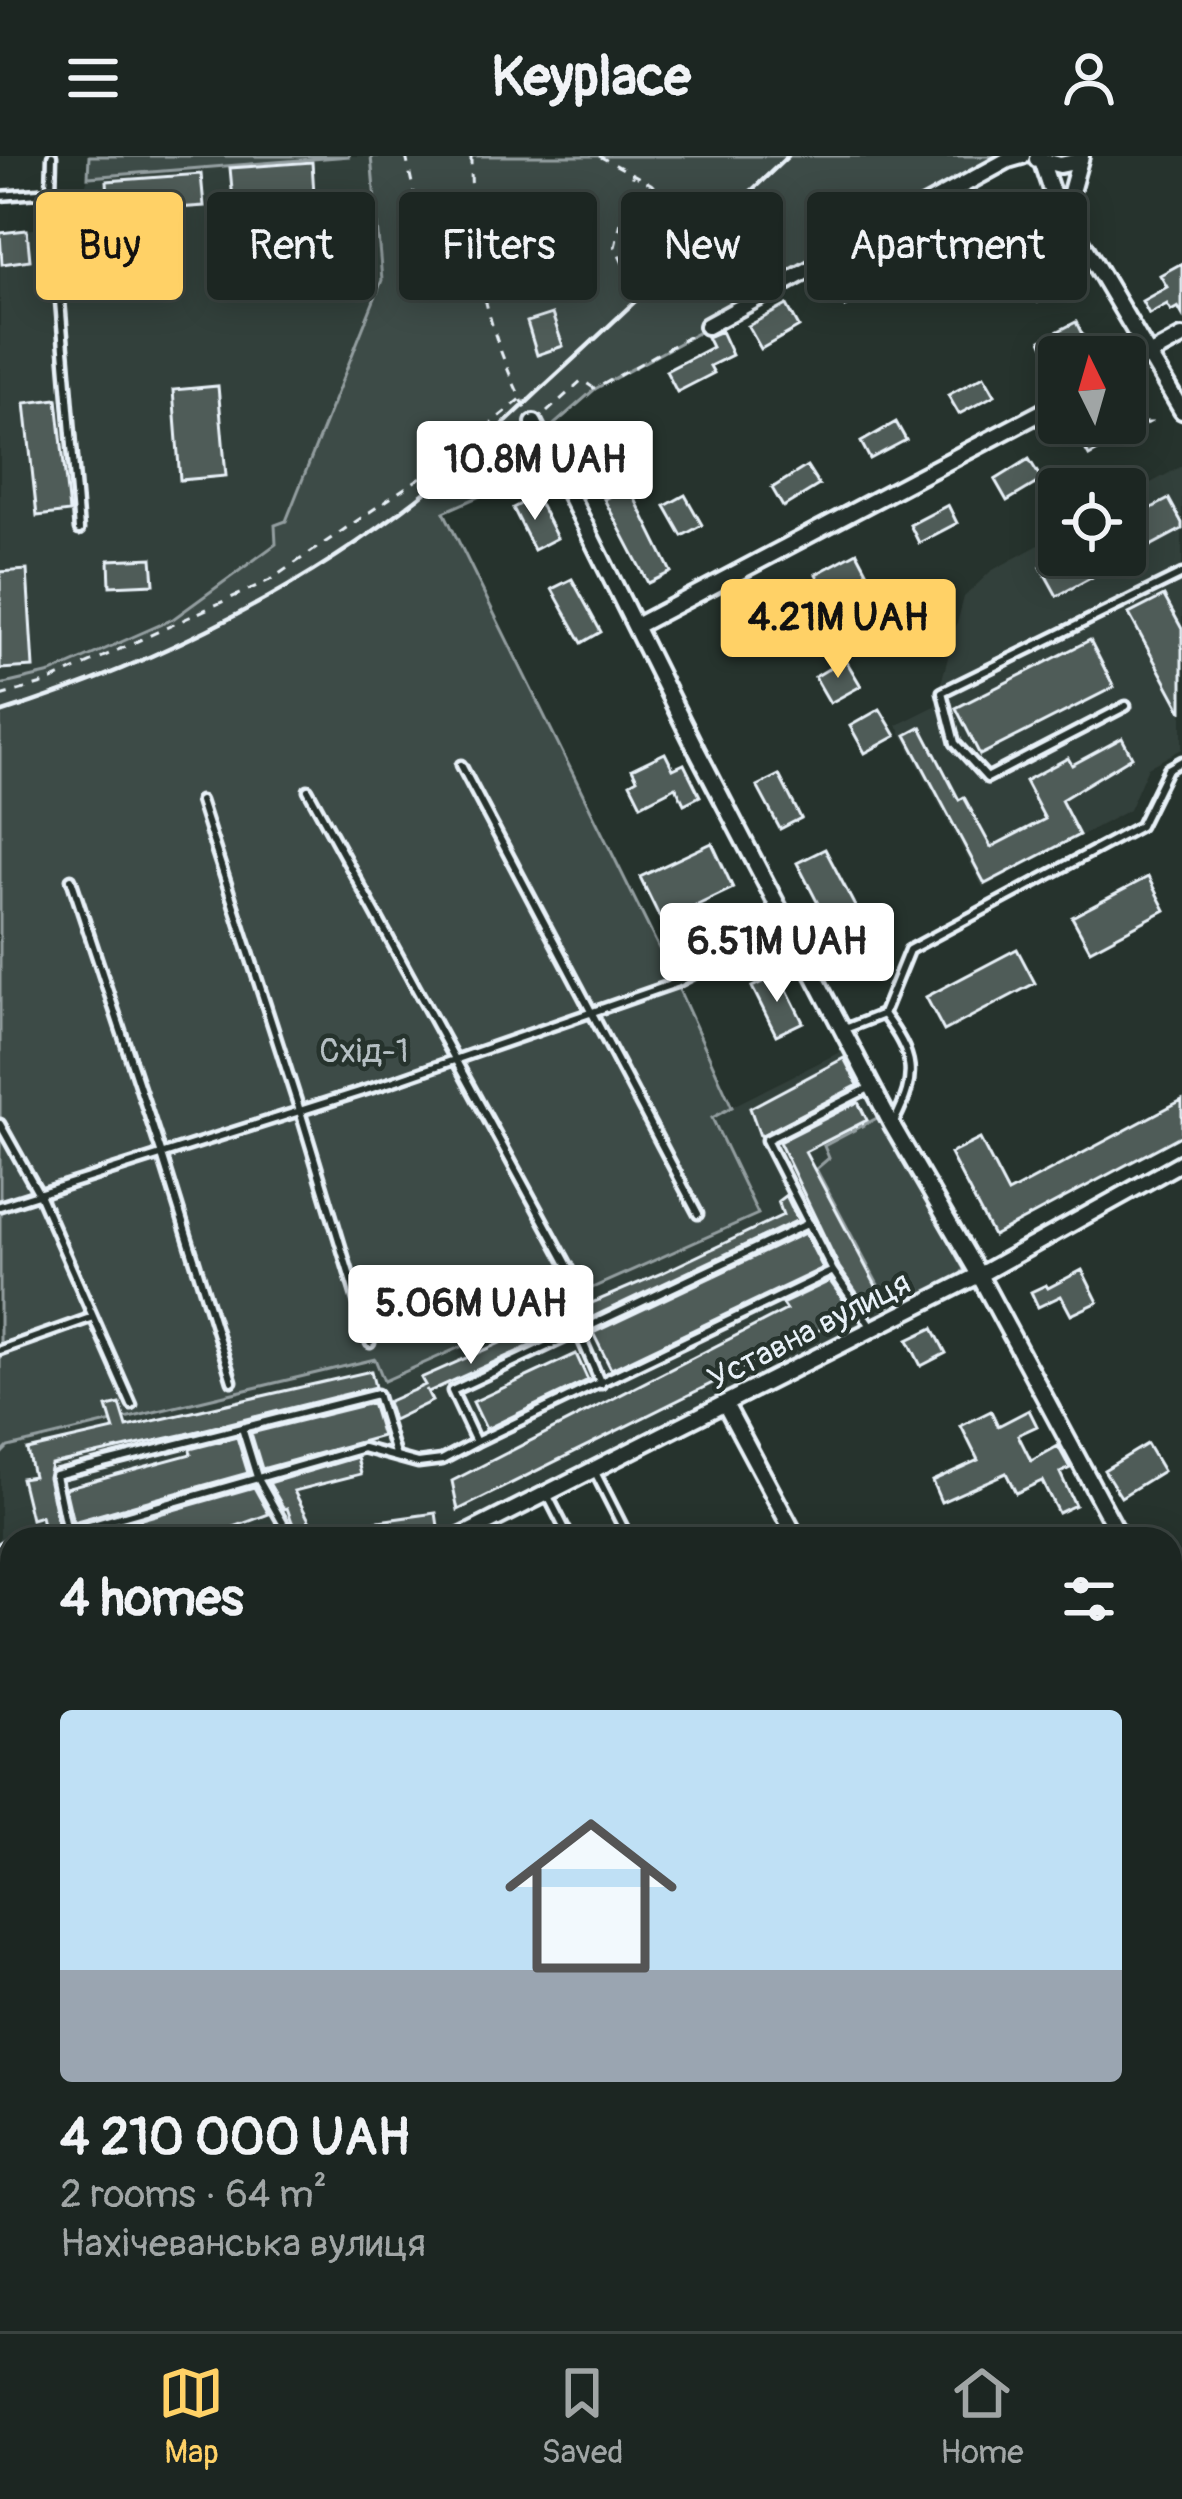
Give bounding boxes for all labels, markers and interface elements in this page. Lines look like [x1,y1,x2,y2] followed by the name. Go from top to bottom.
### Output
[491,44,691,112] text: Keyplace
[60,45,126,111] icon: menu
[1056,45,1122,111] icon: person
[36,192,183,300] chip: Buy
[207,192,375,300] chip: Rent
[399,192,597,300] chip: Filters
[621,192,783,300] chip: New
[807,192,1087,300] chip: Apartment
[1038,336,1146,444] north arrow
[1038,336,1146,576] map controls
[398,421,672,523] pin: 10.8M UAH
[444,435,626,484] text: 10.8M UAH
[1038,468,1146,576] button: locate
[701,579,975,681] pin: 4.21M UAH
[748,593,928,642] text: 4.21M UAH
[640,903,914,1005] pin: 6.51M UAH
[687,917,867,966] text: 6.51M UAH
[319,1031,409,1072] park label: Схід-1
[701,1262,917,1400] street label: Уставна вулиця
[334,1265,608,1367] pin: 5.06M UAH
[375,1279,567,1328] text: 5.06M UAH
[1056,1566,1122,1632] icon: filters
[60,1567,244,1631] text: 4 homes
[483,1788,699,2004] icon: home
[60,2106,410,2170] text: 4 210 000 UAH
[60,2170,327,2219] text: 2 rooms · 64 m²
[60,2219,426,2268] text: Нахічеванська вулиця
[158,2360,224,2473] tab: Map
[541,2360,623,2473] tab: Saved
[940,2360,1024,2473] tab: Home

